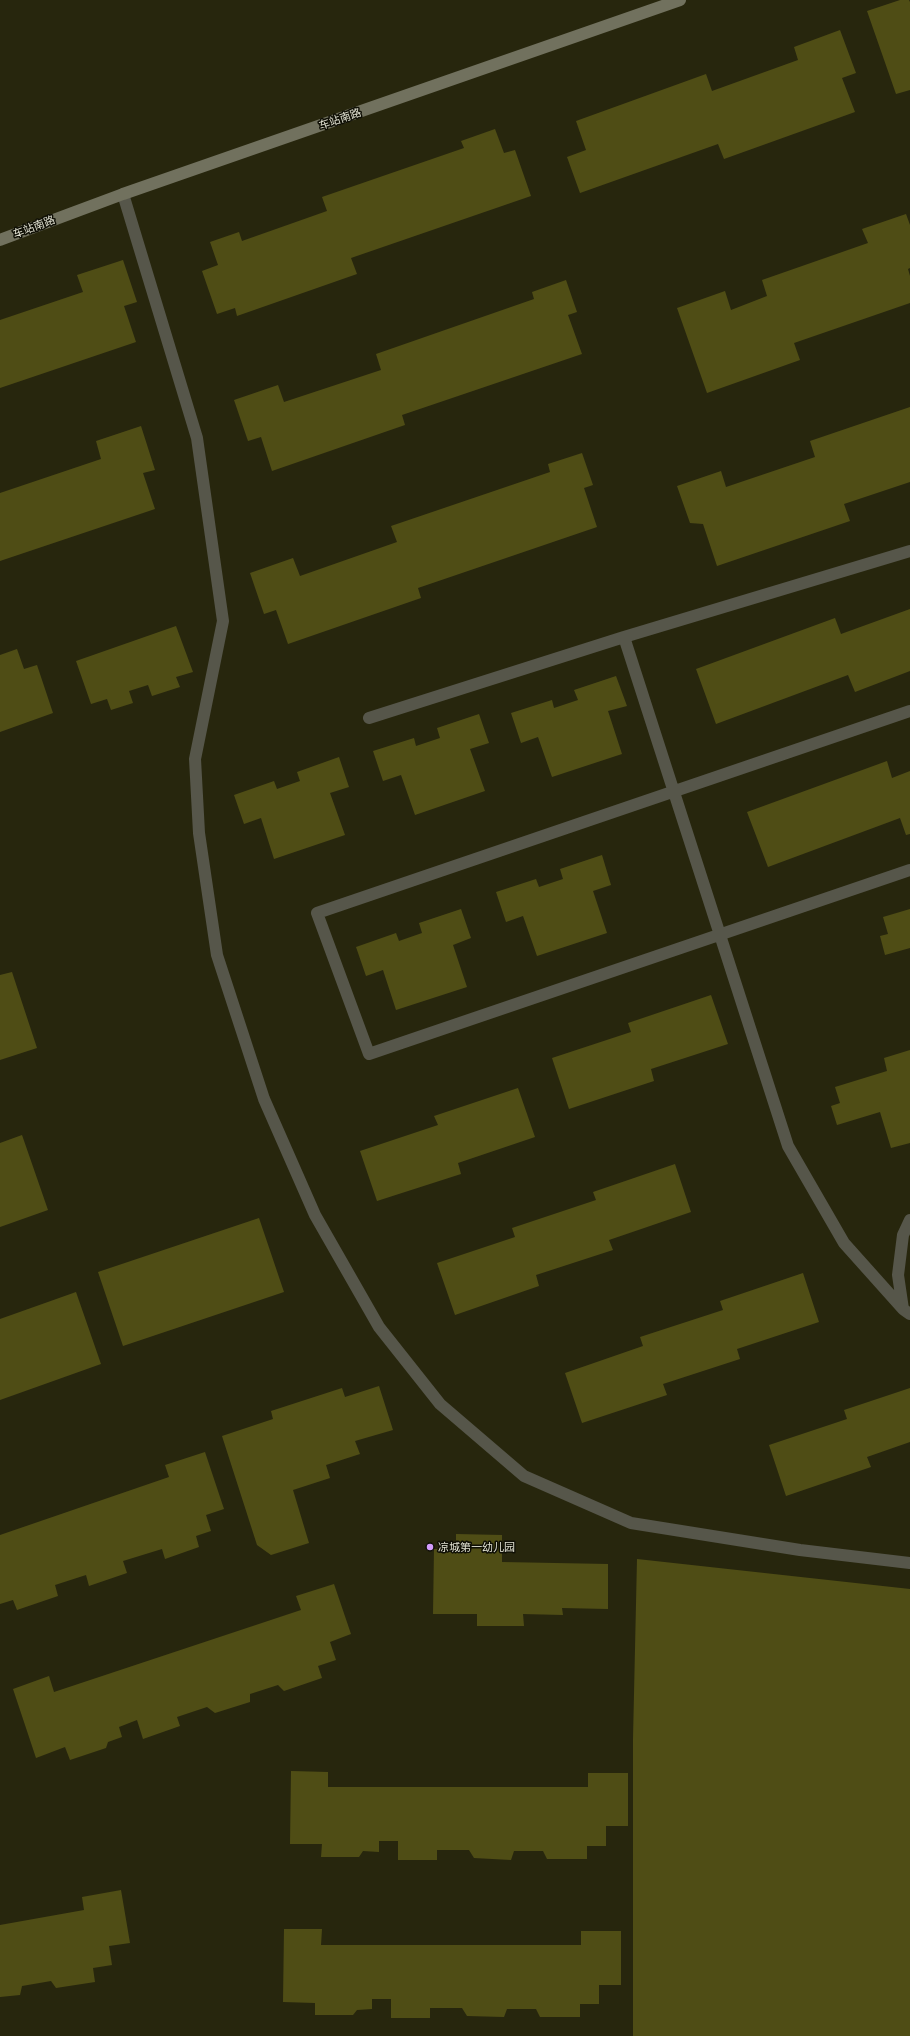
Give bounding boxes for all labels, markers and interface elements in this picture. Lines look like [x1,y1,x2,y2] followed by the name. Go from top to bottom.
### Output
[317,106,363,132] street label: 车站南路
[11,213,57,241] street label: 车站南路
[438,1540,515,1554] place label: 凉城第一幼儿园
[425,1542,435,1552] marker: 凉城第一幼儿园

